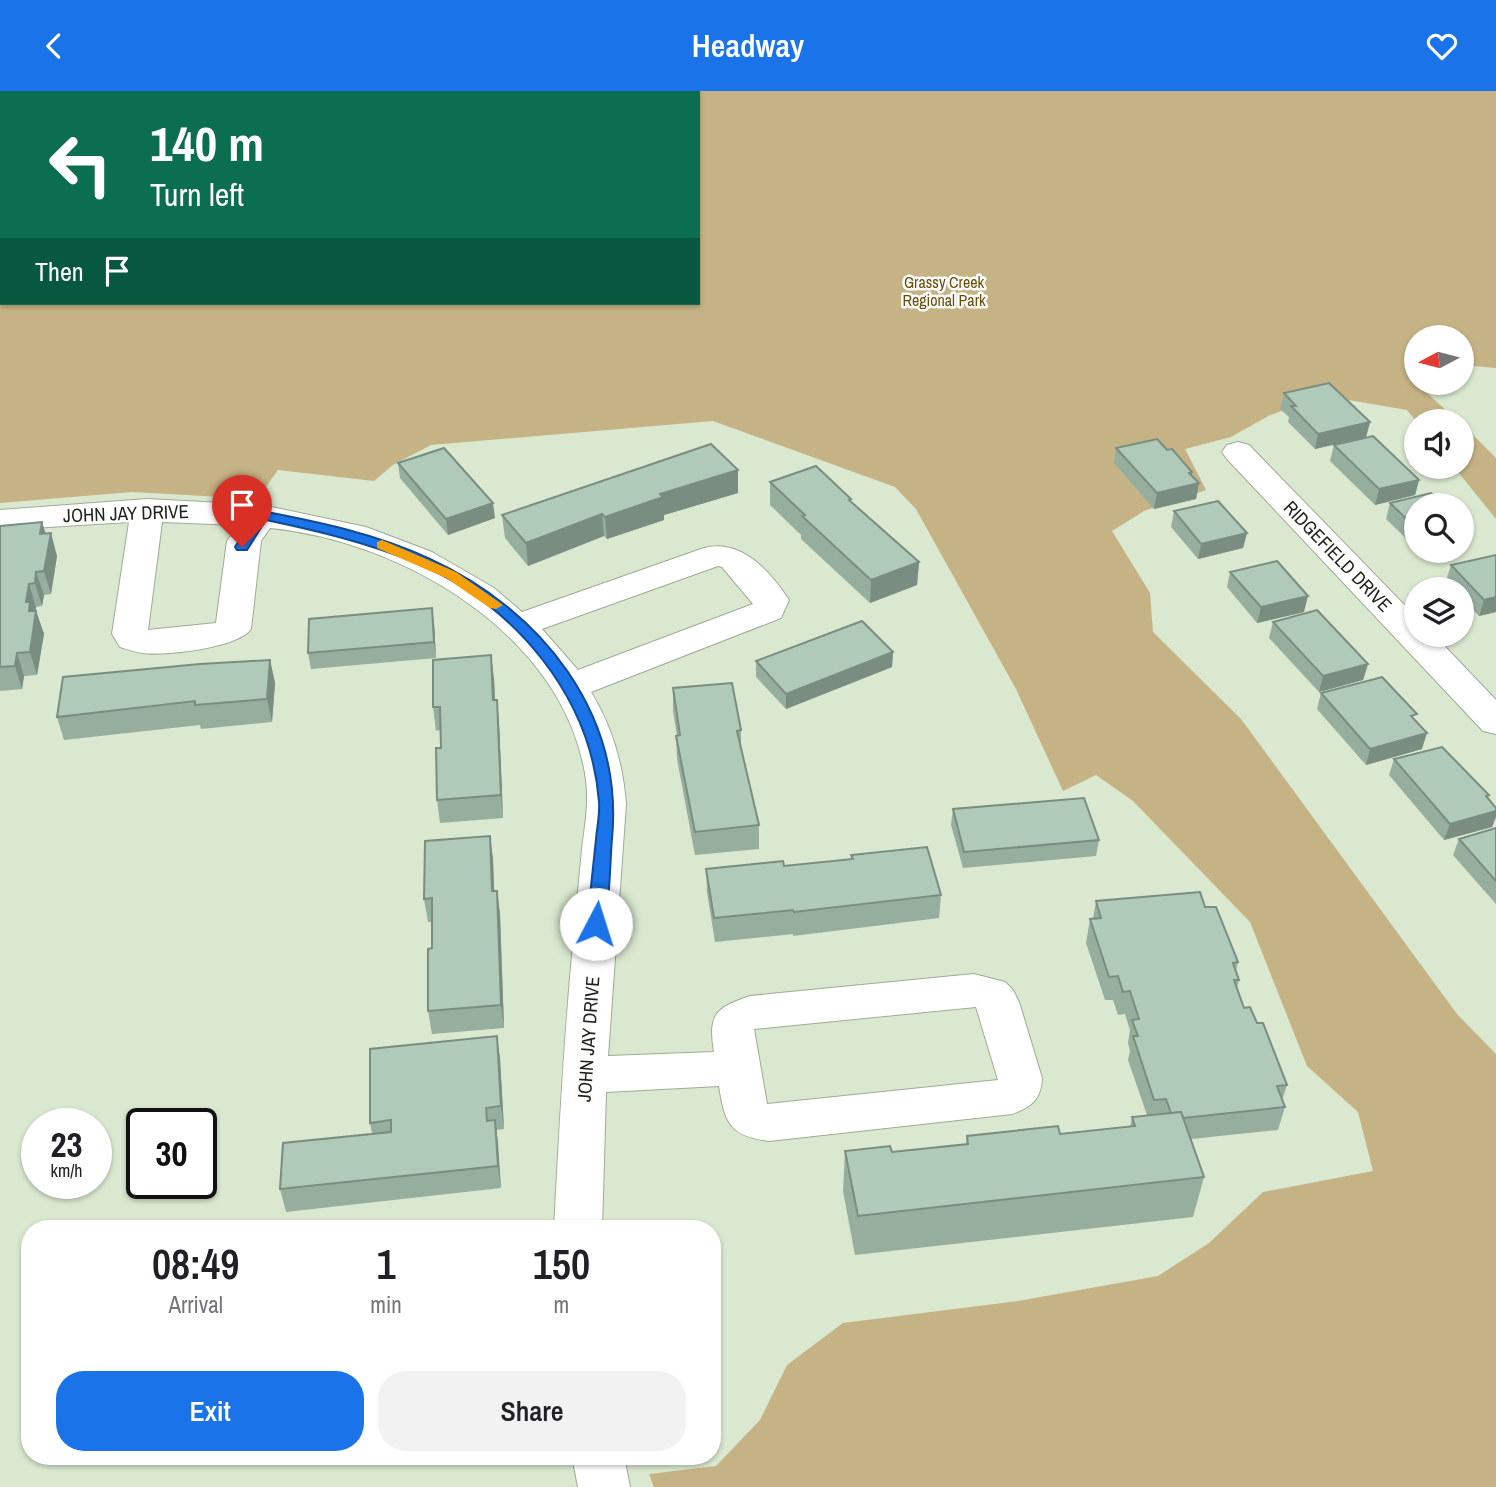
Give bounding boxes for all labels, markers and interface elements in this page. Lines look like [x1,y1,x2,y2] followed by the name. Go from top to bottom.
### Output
[692,24,804,67] text: Headway
[35,27,73,65] icon: back
[1423,27,1461,65] icon: heart
[150,110,264,176] text: 140 m
[35,119,126,210] icon: left
[150,173,244,216] text: Turn left
[98,252,136,290] icon: arrive
[35,254,84,289] text: Then
[902,271,986,311] park label: Grassy Creek Regional Park
[1404,325,1474,395] north arrow
[1404,325,1474,647] map controls
[1404,409,1474,479] button: sound
[212,475,272,547] pin
[223,486,261,524] icon: arrive
[1404,493,1474,563] button: search
[1278,495,1398,617] street label: RIDGEFIELD DRIVE
[63,498,189,528] street label: JOHN JAY DRIVE
[1404,577,1474,647] button: layers
[559,887,633,961] position arrow
[571,975,605,1103] street label: JOHN JAY DRIVE
[126,1108,217,1199] speed limit sign: 30
[51,1121,82,1168] text: 23
[51,1158,83,1183] text: km/h
[152,1236,239,1292] text: 08:49
[376,1236,396,1292] text: 1
[533,1236,590,1292] text: 150
[168,1289,223,1320] text: Arrival
[370,1289,402,1320] text: min
[554,1289,569,1320] text: m
[56,1371,364,1451] button: Exit
[378,1371,686,1451] button: Share

